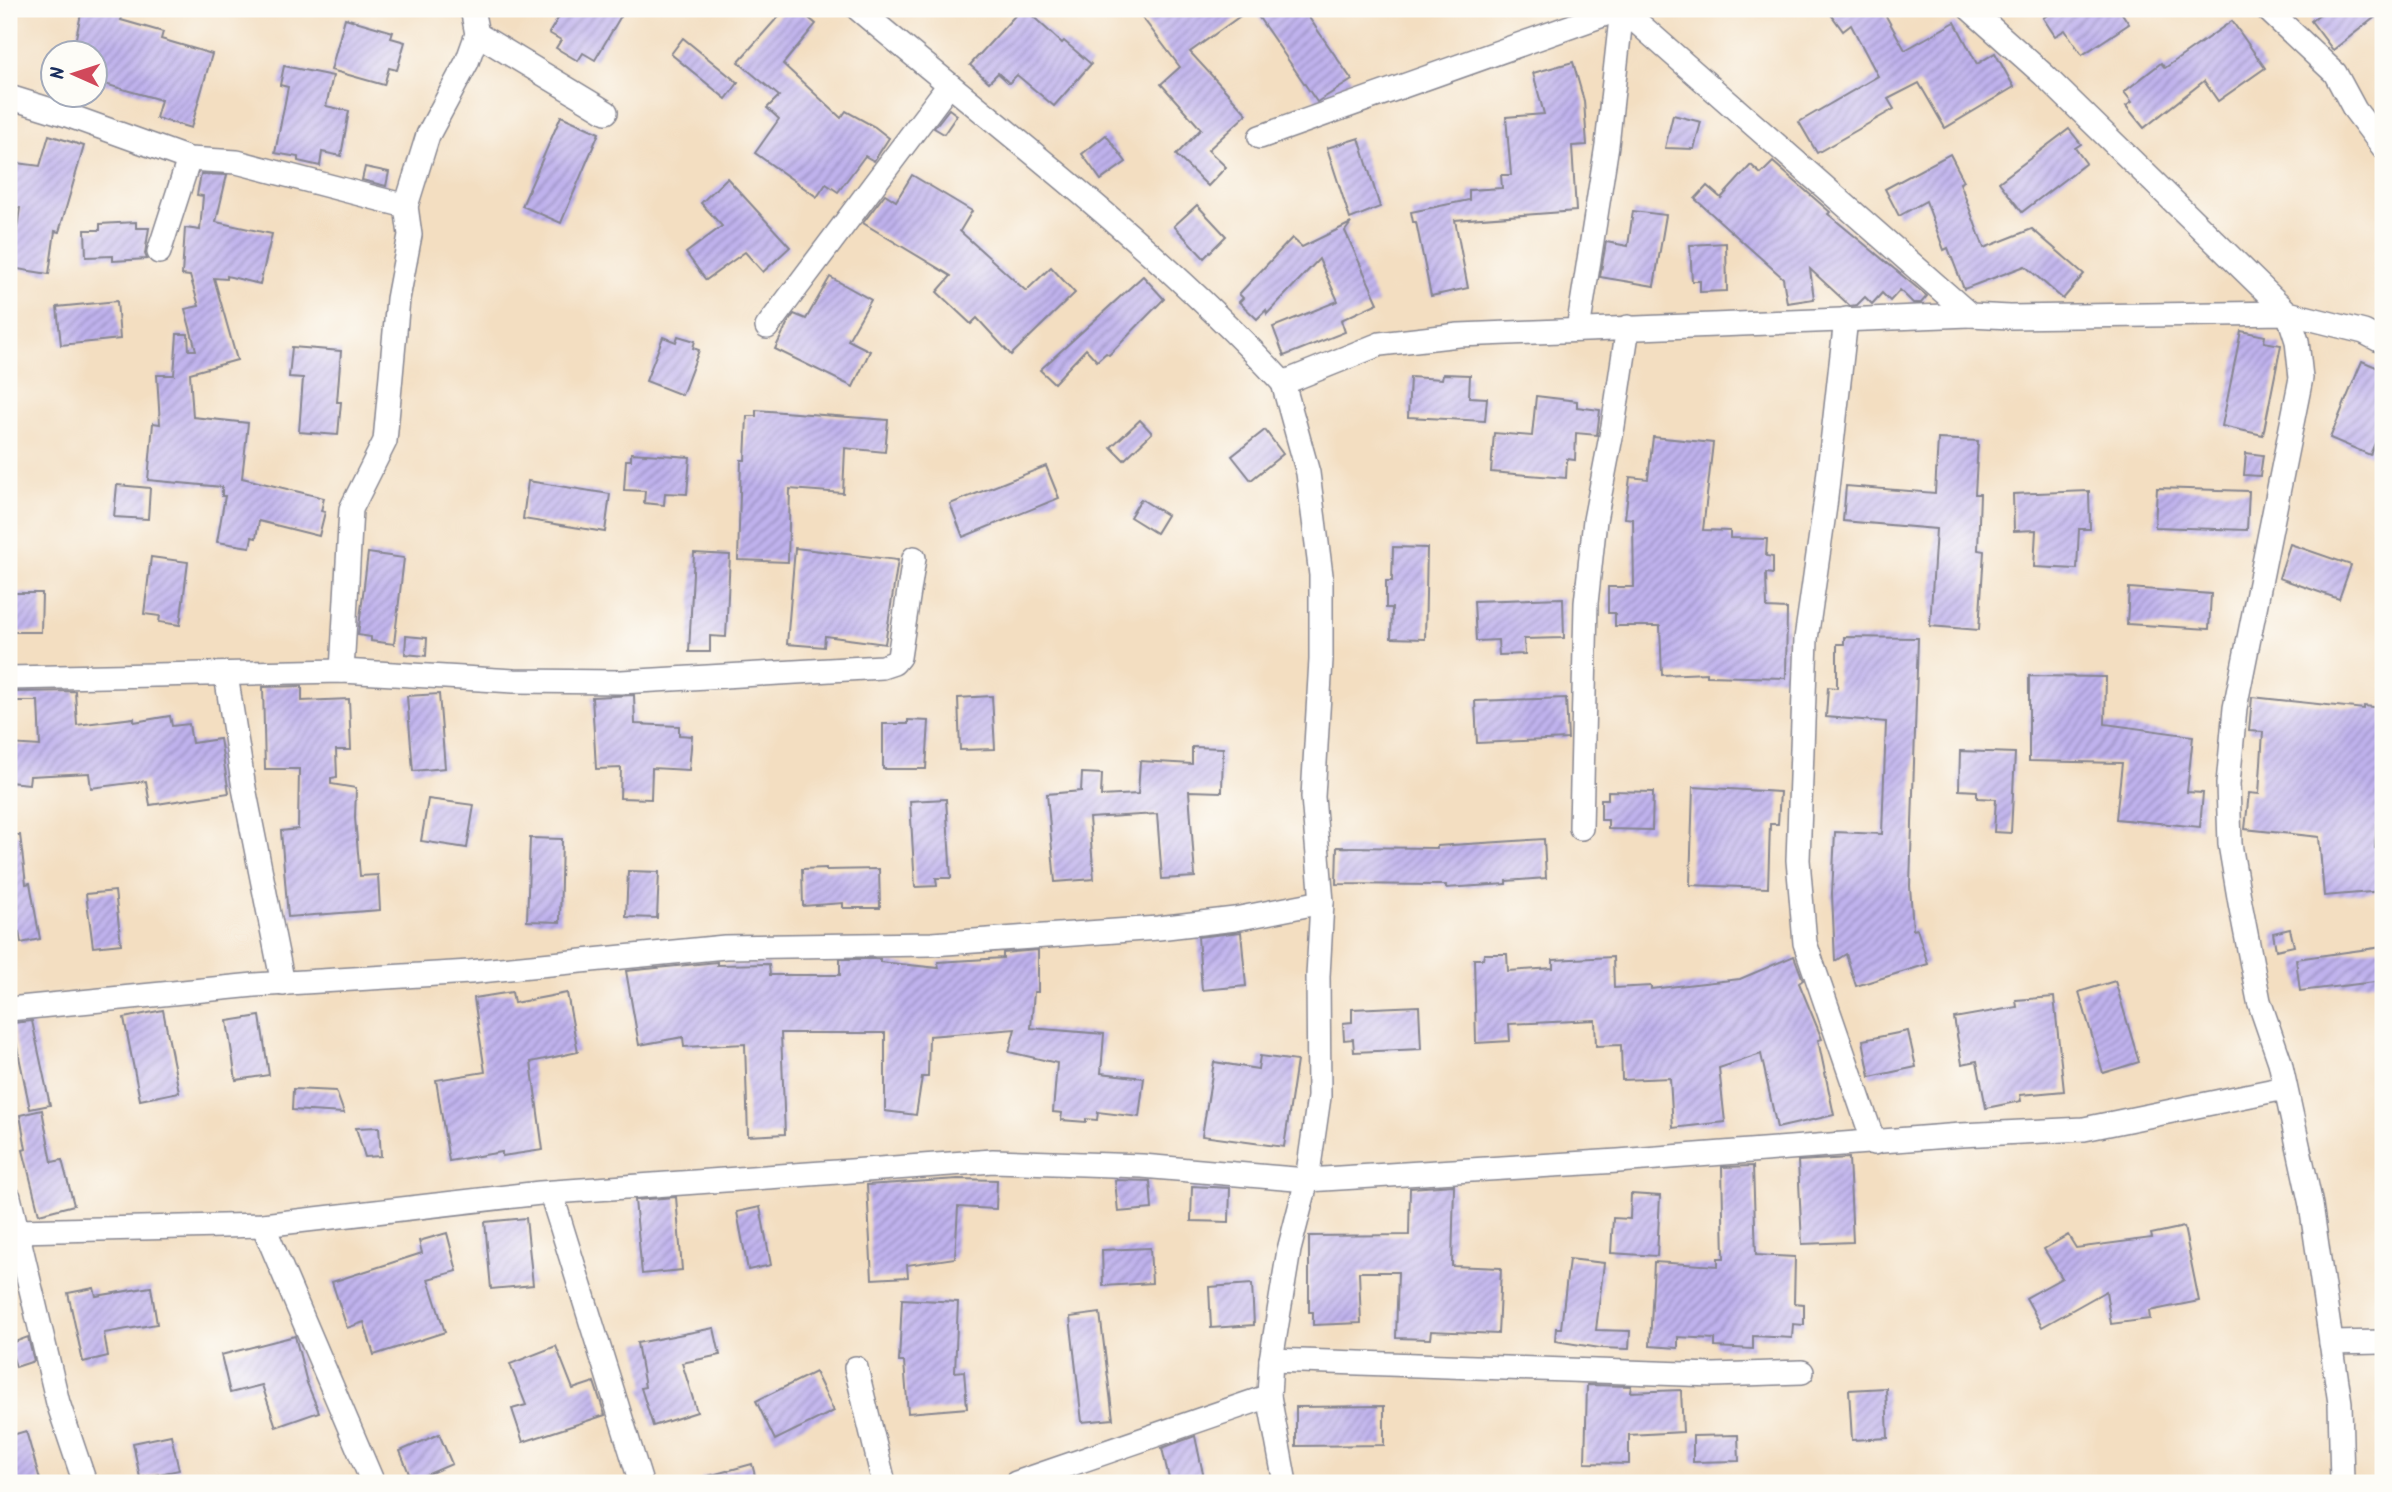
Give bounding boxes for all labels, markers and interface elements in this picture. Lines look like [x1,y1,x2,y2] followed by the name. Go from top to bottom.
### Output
[38,38,108,108] north arrow
[44,66,74,80] text: N

